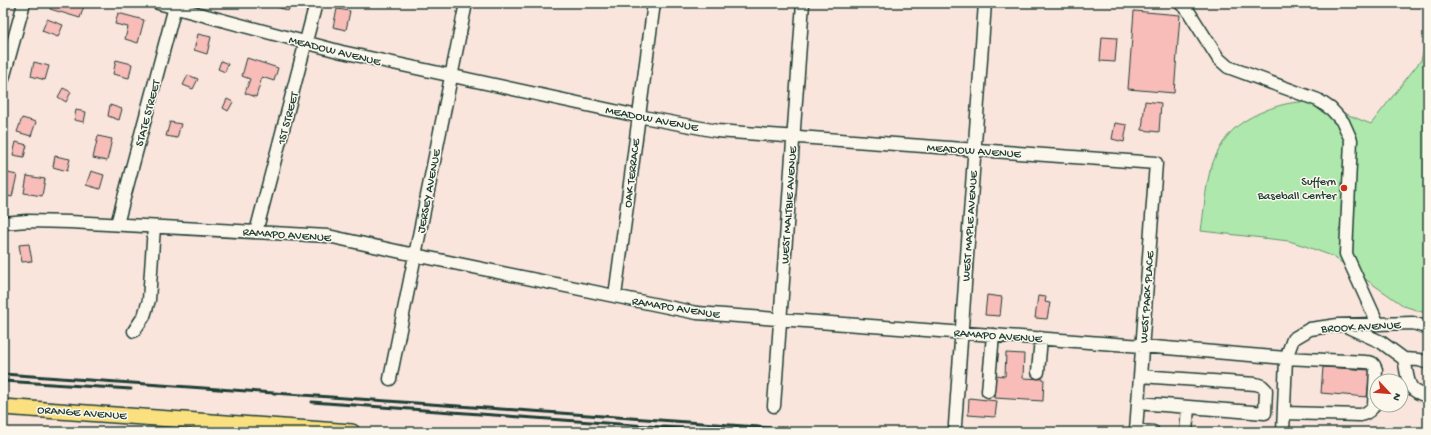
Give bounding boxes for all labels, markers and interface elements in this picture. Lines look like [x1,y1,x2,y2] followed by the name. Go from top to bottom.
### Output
[287,34,383,70] street label: MEADOW AVENUE
[133,77,165,148] street label: STATE STREET
[275,89,303,147] street label: 1ST STREET
[604,104,700,136] street label: MEADOW AVENUE
[622,137,644,209] street label: OAK TERRACE
[926,142,1022,162] street label: MEADOW AVENUE
[779,145,801,264] street label: WEST MALTBIE AVENUE
[415,148,445,234] street label: JERSEY AVENUE
[960,170,982,282] street label: WEST MAPLE AVENUE
[1257,176,1338,204] place label: Suffern Baseball Center
[1339,183,1349,193] marker: Suffern Baseball Center
[242,226,332,246] street label: RAMAPO AVENUE
[1138,250,1158,344] street label: WEST PARK PLACE
[631,295,721,323] street label: RAMAPO AVENUE
[1320,319,1402,337] street label: BROOK AVENUE
[953,327,1043,347] street label: RAMAPO AVENUE
[1369,373,1409,413] north arrow
[1389,391,1403,402] text: N
[37,404,128,424] street label: ORANGE AVENUE

